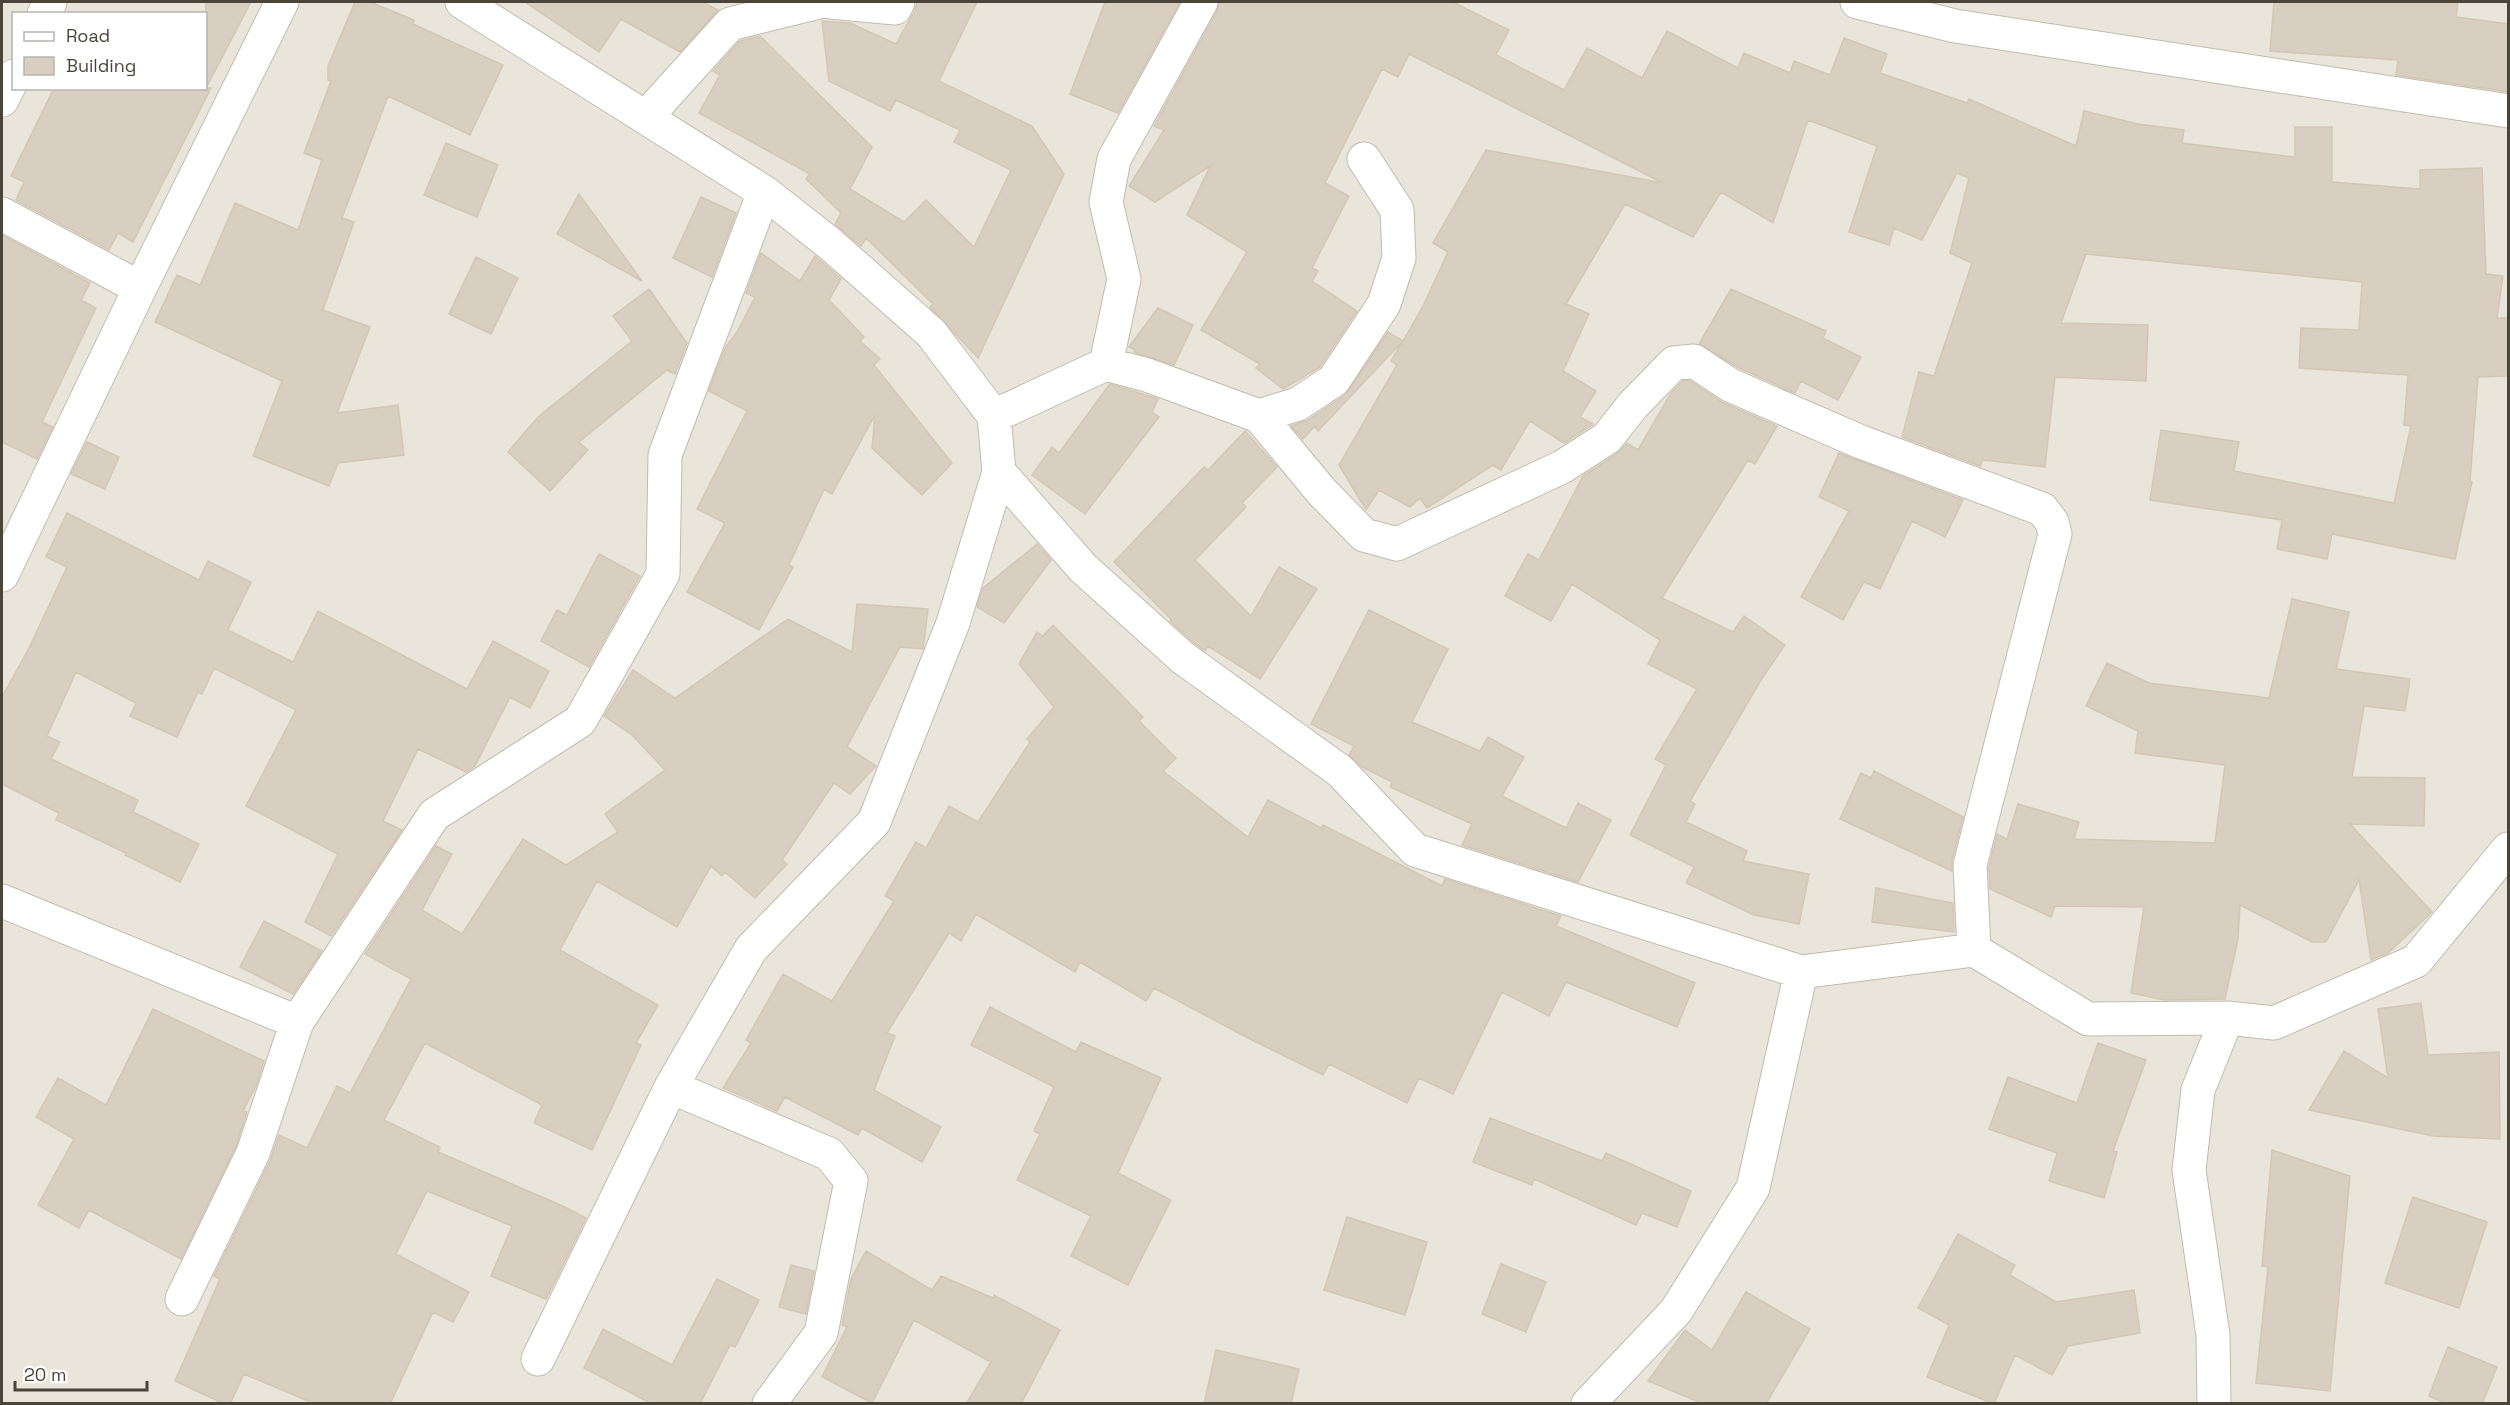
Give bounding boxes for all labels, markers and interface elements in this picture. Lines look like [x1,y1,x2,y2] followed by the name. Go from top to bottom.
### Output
[12,12,207,90] legend
[66,24,110,47] text: Road
[66,54,136,77] text: Building
[15,1354,147,1392] scale bar
[24,1363,67,1386] text: 20 m

